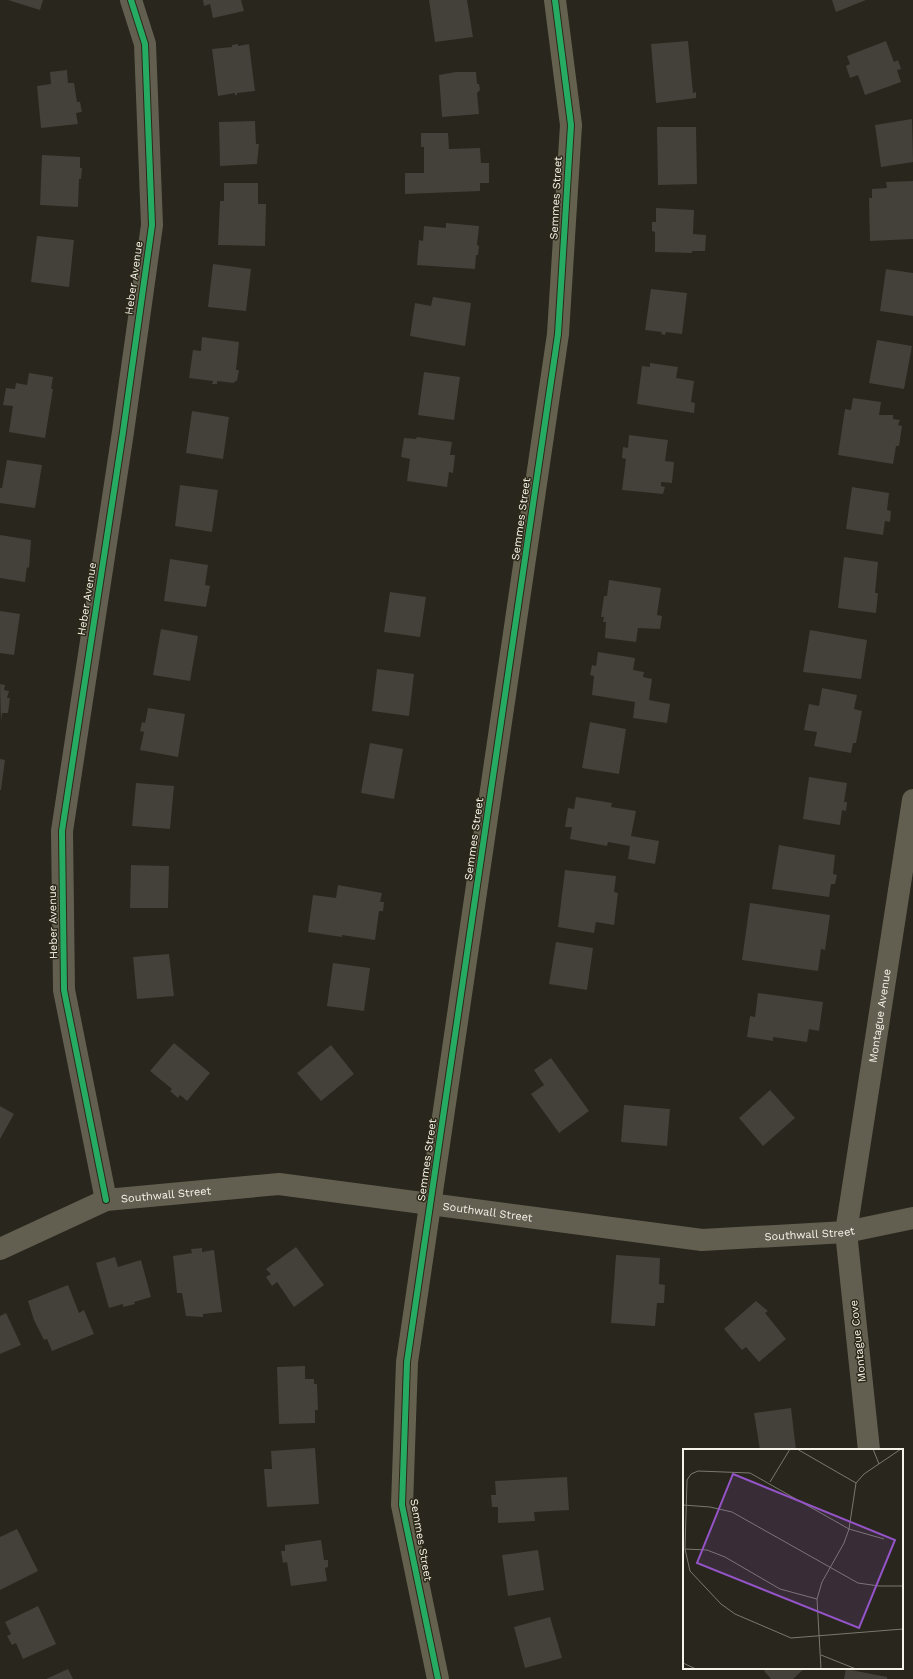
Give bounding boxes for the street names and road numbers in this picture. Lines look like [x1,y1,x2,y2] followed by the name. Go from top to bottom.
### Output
[547,156,565,240] street label: Semmes Street
[122,240,146,316] street label: Heber Avenue
[509,476,533,561] street label: Semmes Street
[75,561,99,637] street label: Heber Avenue
[462,796,486,881] street label: Semmes Street
[46,885,60,959] street label: Heber Avenue
[866,968,893,1064] street label: Montague Avenue
[415,1117,439,1202] street label: Semmes Street
[120,1184,212,1205] street label: Southwall Street
[442,1199,534,1224] street label: Southwall Street
[764,1224,856,1243] street label: Southwall Street
[847,1299,869,1383] street label: Montague Cove
[407,1498,435,1583] street label: Semmes Street

